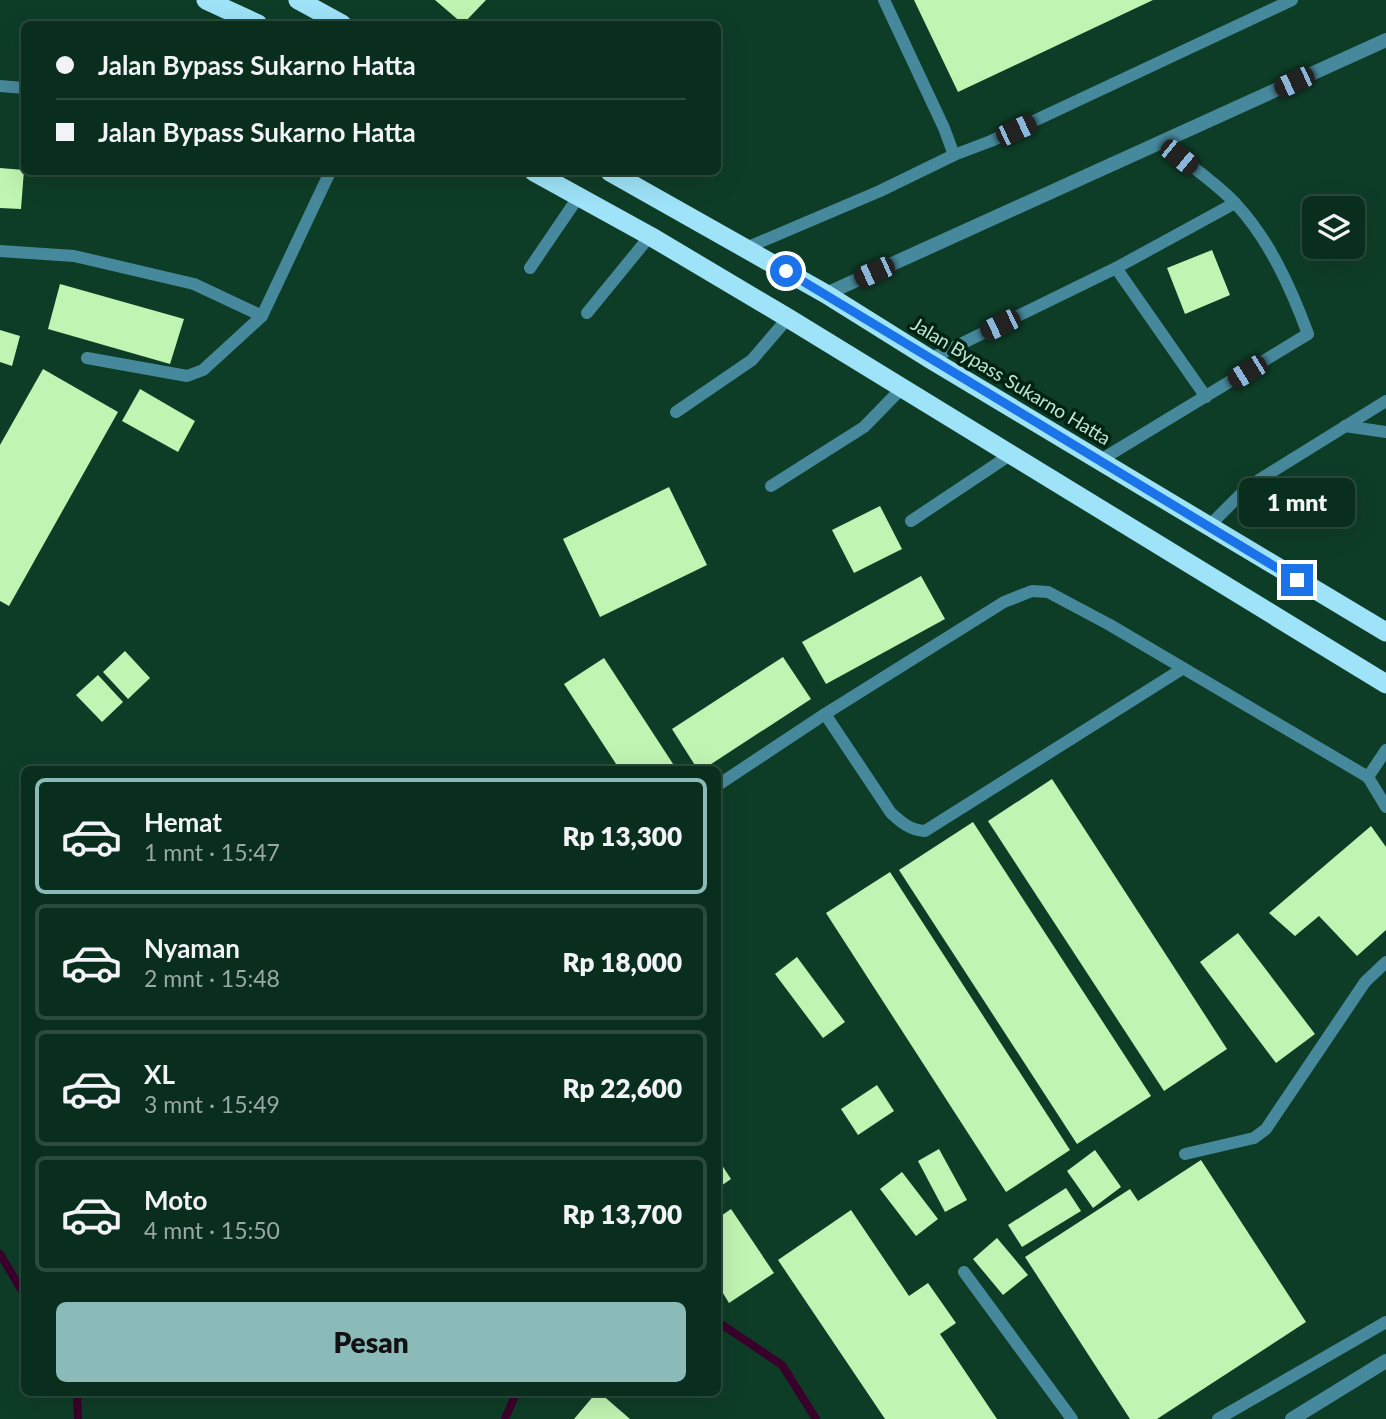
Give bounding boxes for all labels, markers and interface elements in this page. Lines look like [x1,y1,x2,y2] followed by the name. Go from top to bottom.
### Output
[98,49,416,81] text: Jalan Bypass Sukarno Hatta
[1271,64,1318,100] car
[993,112,1040,148] car
[98,116,416,148] text: Jalan Bypass Sukarno Hatta
[1157,136,1202,178] car
[1302,196,1365,259] map controls
[1302,196,1365,259] button: layers
[851,254,898,290] car
[770,255,802,287] route start
[977,306,1024,344] car
[907,312,1115,449] street label: Jalan Bypass Sukarno Hatta
[1224,352,1271,392] car
[1239,478,1355,528] callout: 1 mnt
[1267,488,1327,516] text: 1 mnt
[1281,564,1313,596] route end
[60,805,123,868] icon: car
[144,806,222,838] text: Hemat
[562,820,682,852] text: Rp 13,300
[144,838,280,866] text: 1 mnt · 15:47
[60,931,123,994] icon: car
[144,932,240,964] text: Nyaman
[562,946,682,978] text: Rp 18,000
[144,964,280,992] text: 2 mnt · 15:48
[60,1057,123,1120] icon: car
[144,1058,175,1090] text: XL
[562,1072,682,1104] text: Rp 22,600
[144,1090,280,1118] text: 3 mnt · 15:49
[60,1183,123,1246] icon: car
[144,1184,207,1216] text: Moto
[562,1198,682,1230] text: Rp 13,700
[144,1216,280,1244] text: 4 mnt · 15:50
[56,1302,686,1382] button: Pesan

